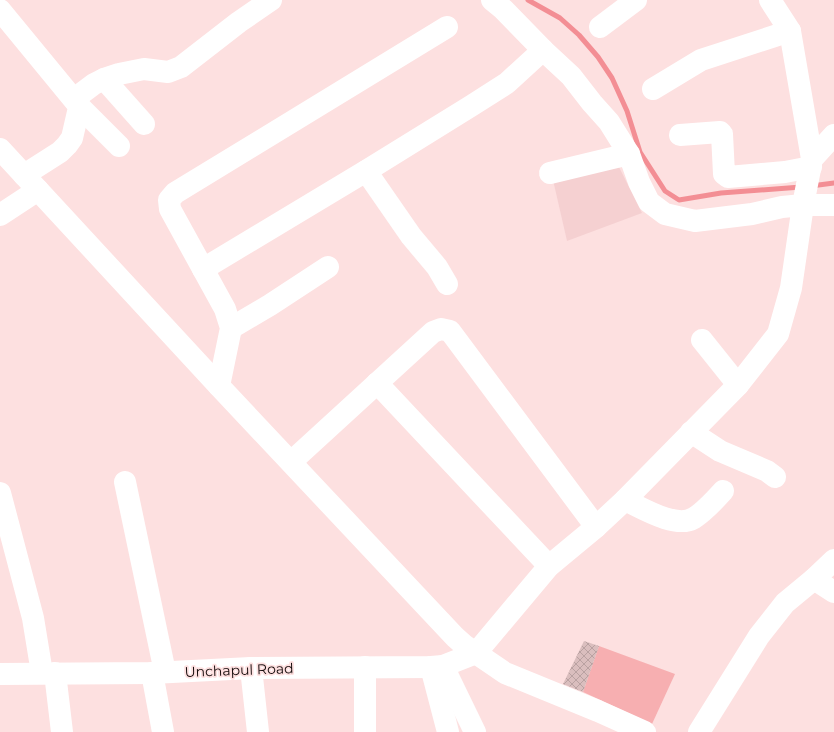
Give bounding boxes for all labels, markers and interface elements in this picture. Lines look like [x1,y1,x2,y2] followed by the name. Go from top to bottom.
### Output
[184,659,294,681] street label: Unchapul Road

